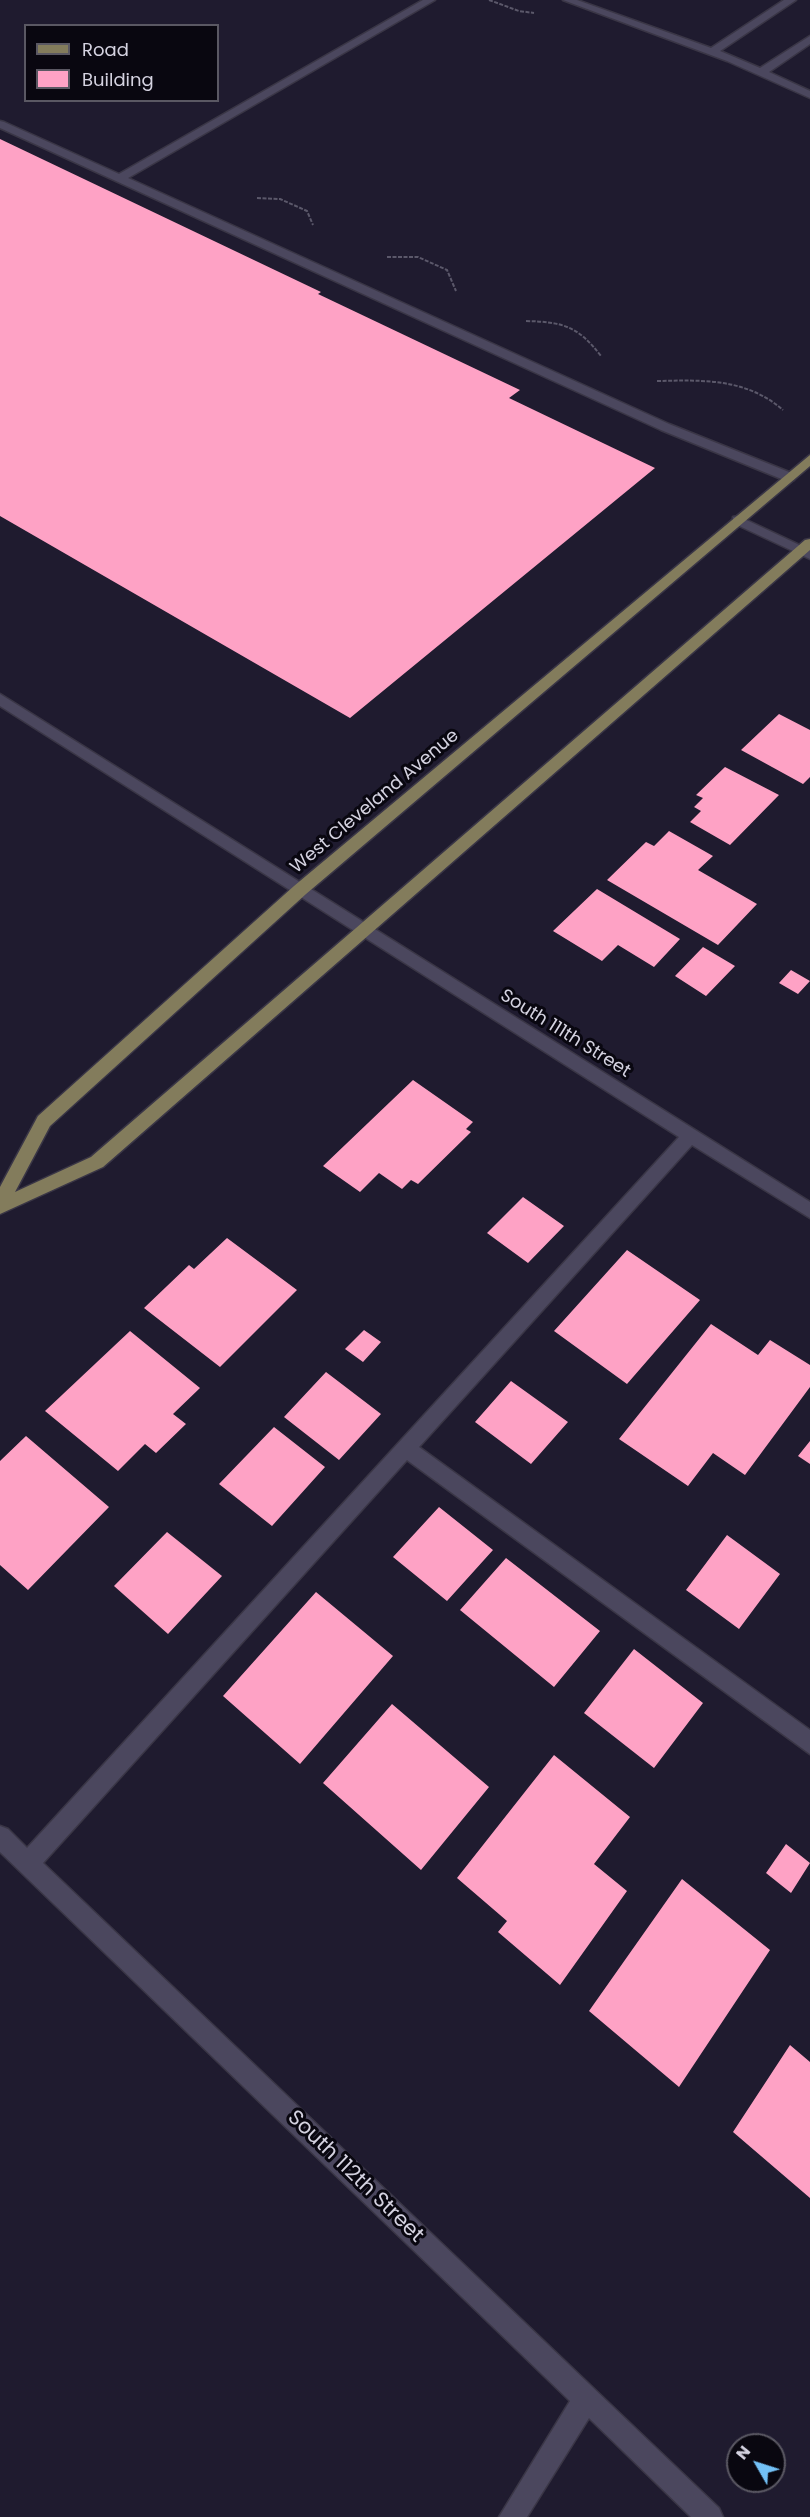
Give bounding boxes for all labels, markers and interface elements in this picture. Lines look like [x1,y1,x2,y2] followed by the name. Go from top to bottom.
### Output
[24,24,219,102] legend
[82,37,129,62] text: Road
[82,67,154,92] text: Building
[287,725,463,879] street label: West Cleveland Avenue
[496,985,634,1083] street label: South 111th Street
[282,2106,428,2248] street label: South 112th Street
[726,2433,786,2493] north arrow
[730,2441,756,2465] text: N

